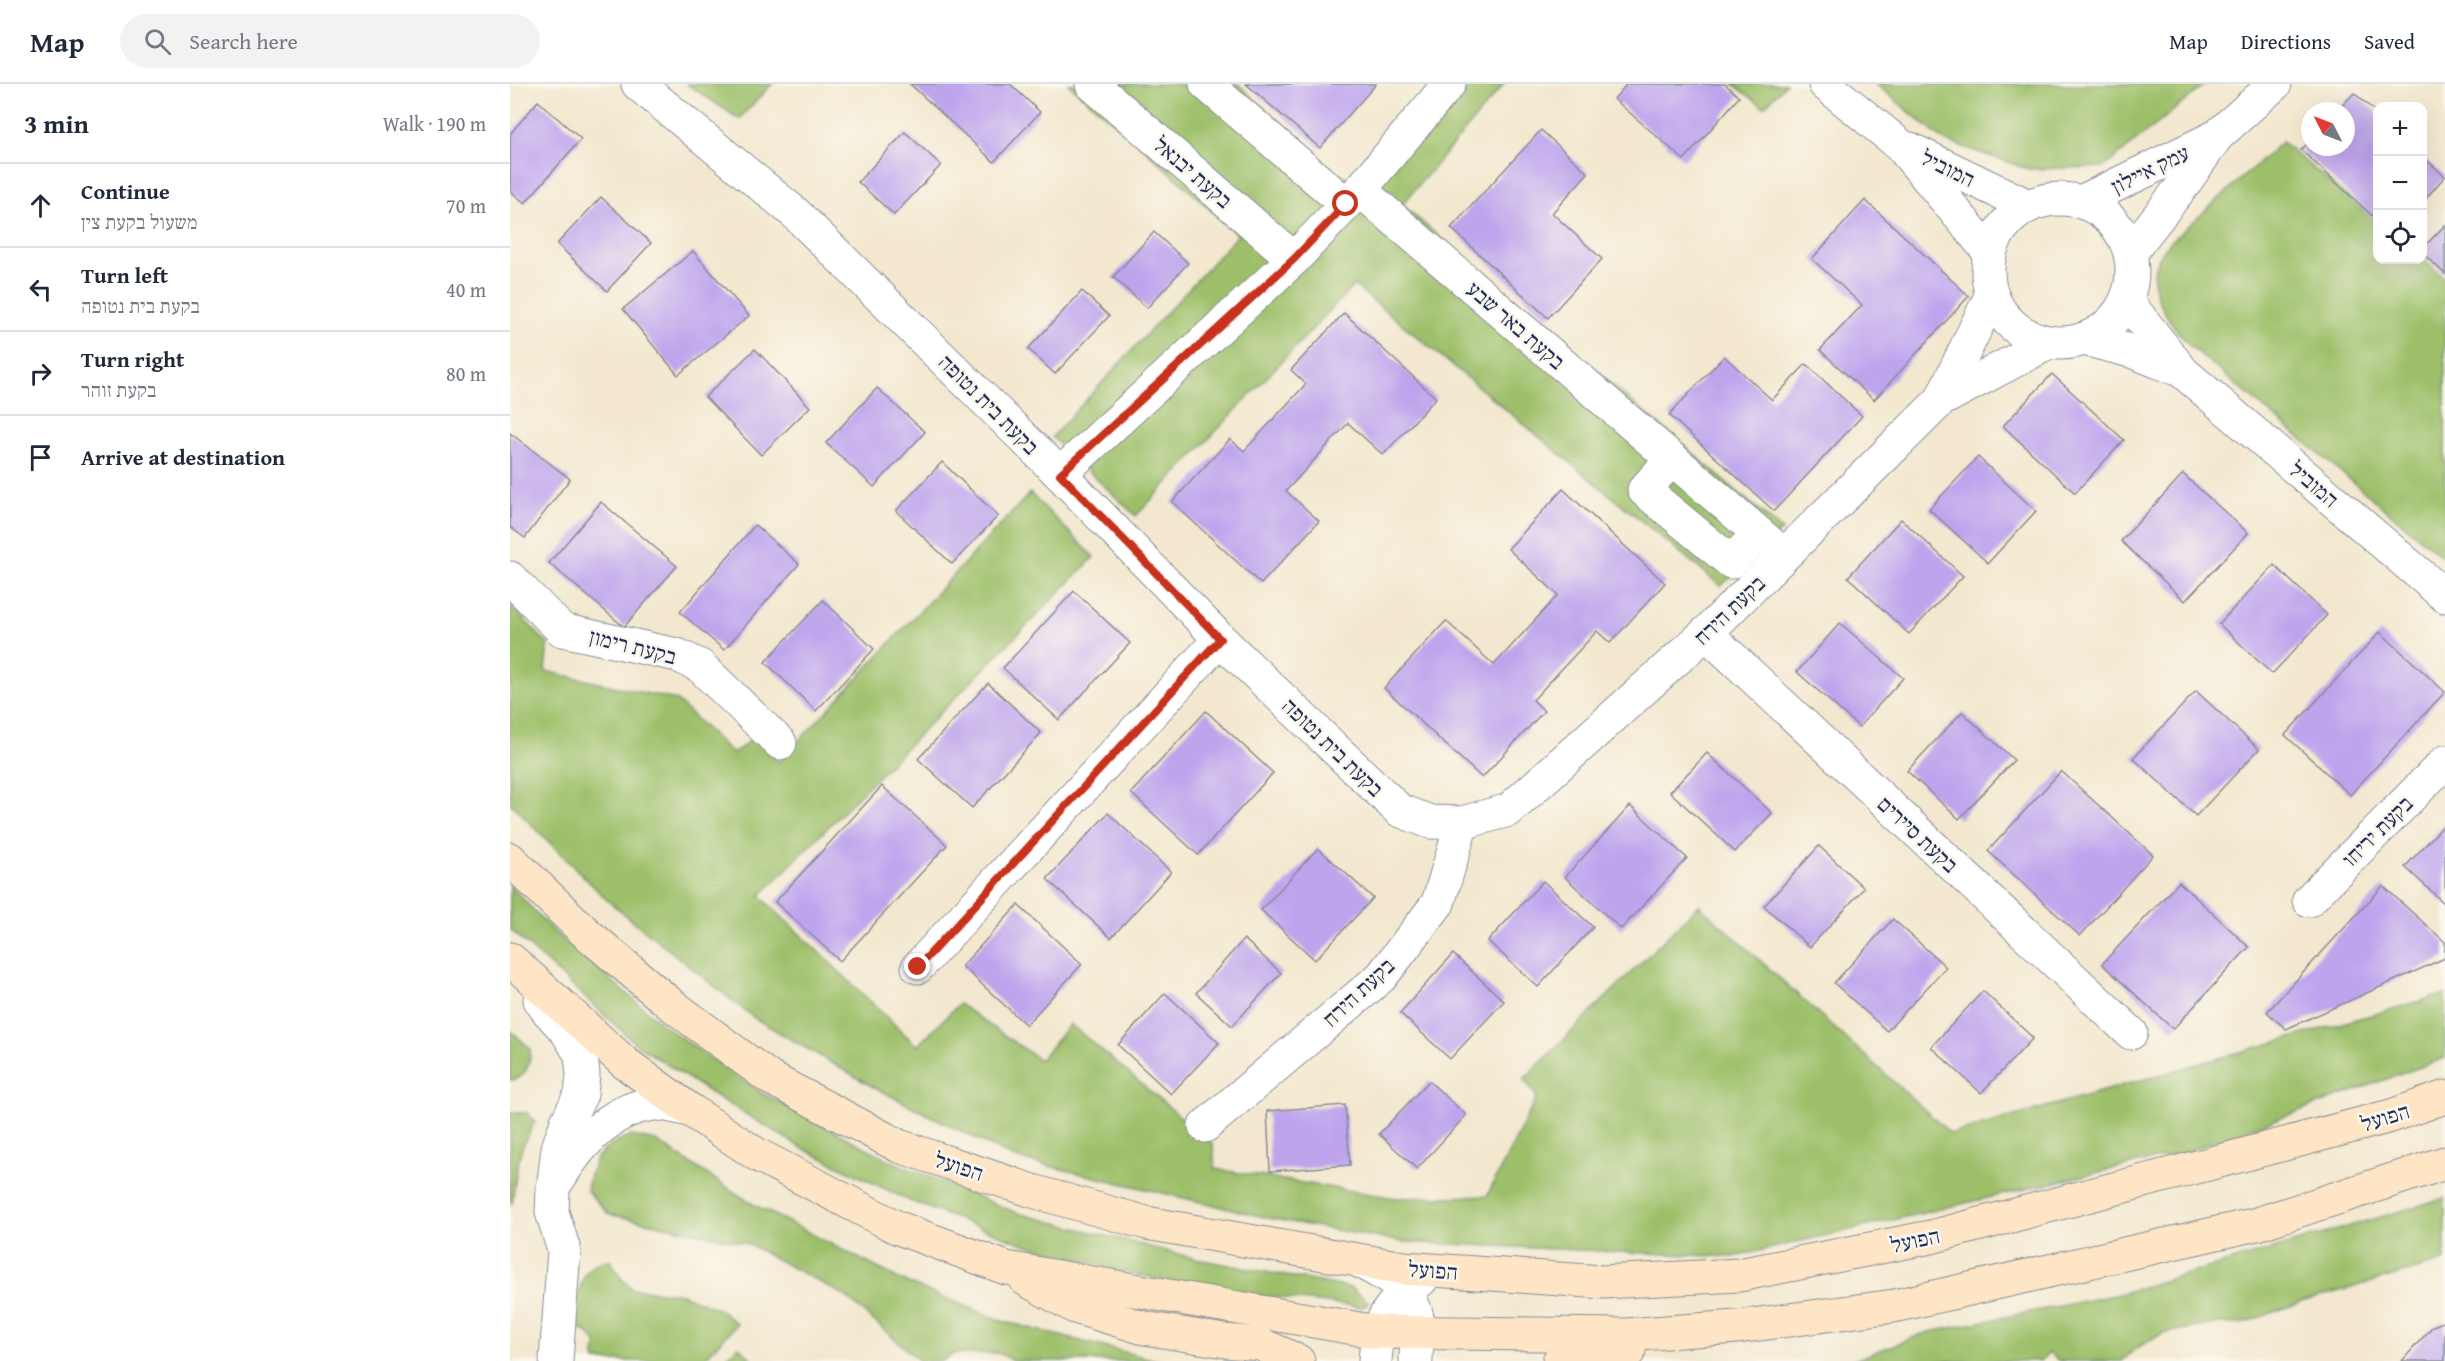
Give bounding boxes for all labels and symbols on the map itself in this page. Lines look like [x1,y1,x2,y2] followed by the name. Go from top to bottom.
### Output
[2301,102,2355,156] north arrow
[1146,129,1240,215] street label: בקעת יבנאל
[2106,136,2194,202] street label: עמק איילון
[1915,141,1981,195] street label: המוביל
[1332,190,1358,216] route start
[1460,273,1572,377] street label: בקעת באר שבע
[931,346,1047,462] street label: בקעת בית נטופה
[2282,453,2346,515] street label: המוביל
[1686,568,1772,652] street label: בקעת הירח
[586,620,680,672] street label: בקעת רימון
[1275,690,1391,804] street label: בקעת בית נטופה
[1870,788,1966,880] street label: בקעת סיירים
[2334,788,2420,874] street label: בקעת יריחו
[1315,950,1401,1034] street label: בקעת הירח
[904,953,930,979] route end
[2356,1094,2414,1140] street label: הפועל
[930,1143,988,1189] street label: הפועל
[1887,1219,1943,1261] street label: הפועל
[1407,1252,1459,1288] street label: הפועל

